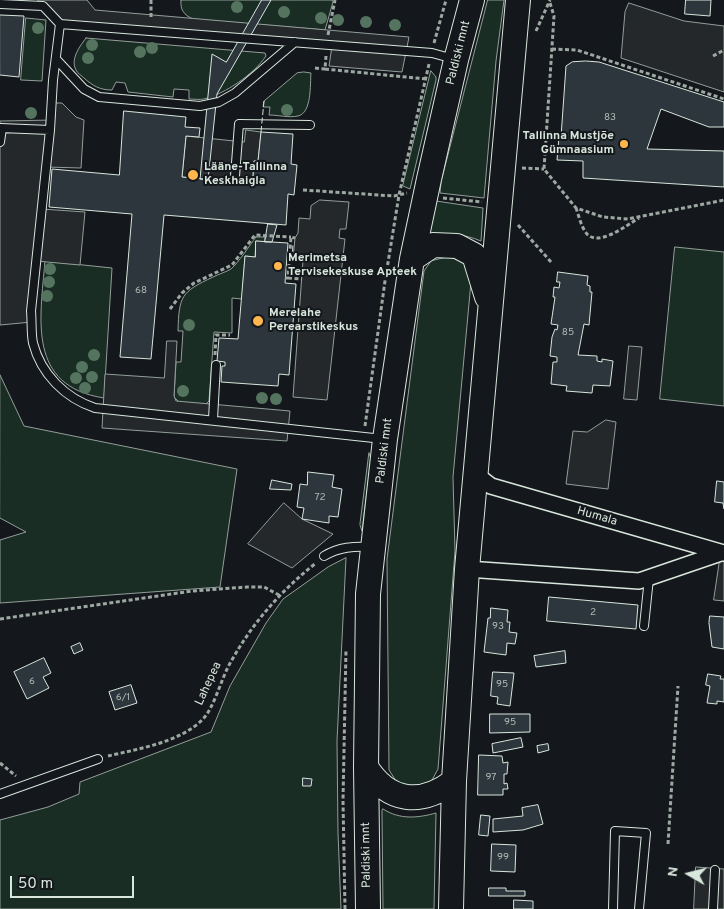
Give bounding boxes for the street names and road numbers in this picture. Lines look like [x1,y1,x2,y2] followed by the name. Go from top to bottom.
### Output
[444,19,474,87] street label: Paldiski mnt
[374,417,396,485] street label: Paldiski mnt
[575,504,619,530] street label: Humala
[193,660,225,708] street label: Lahepea
[359,822,375,888] street label: Paldiski mnt

